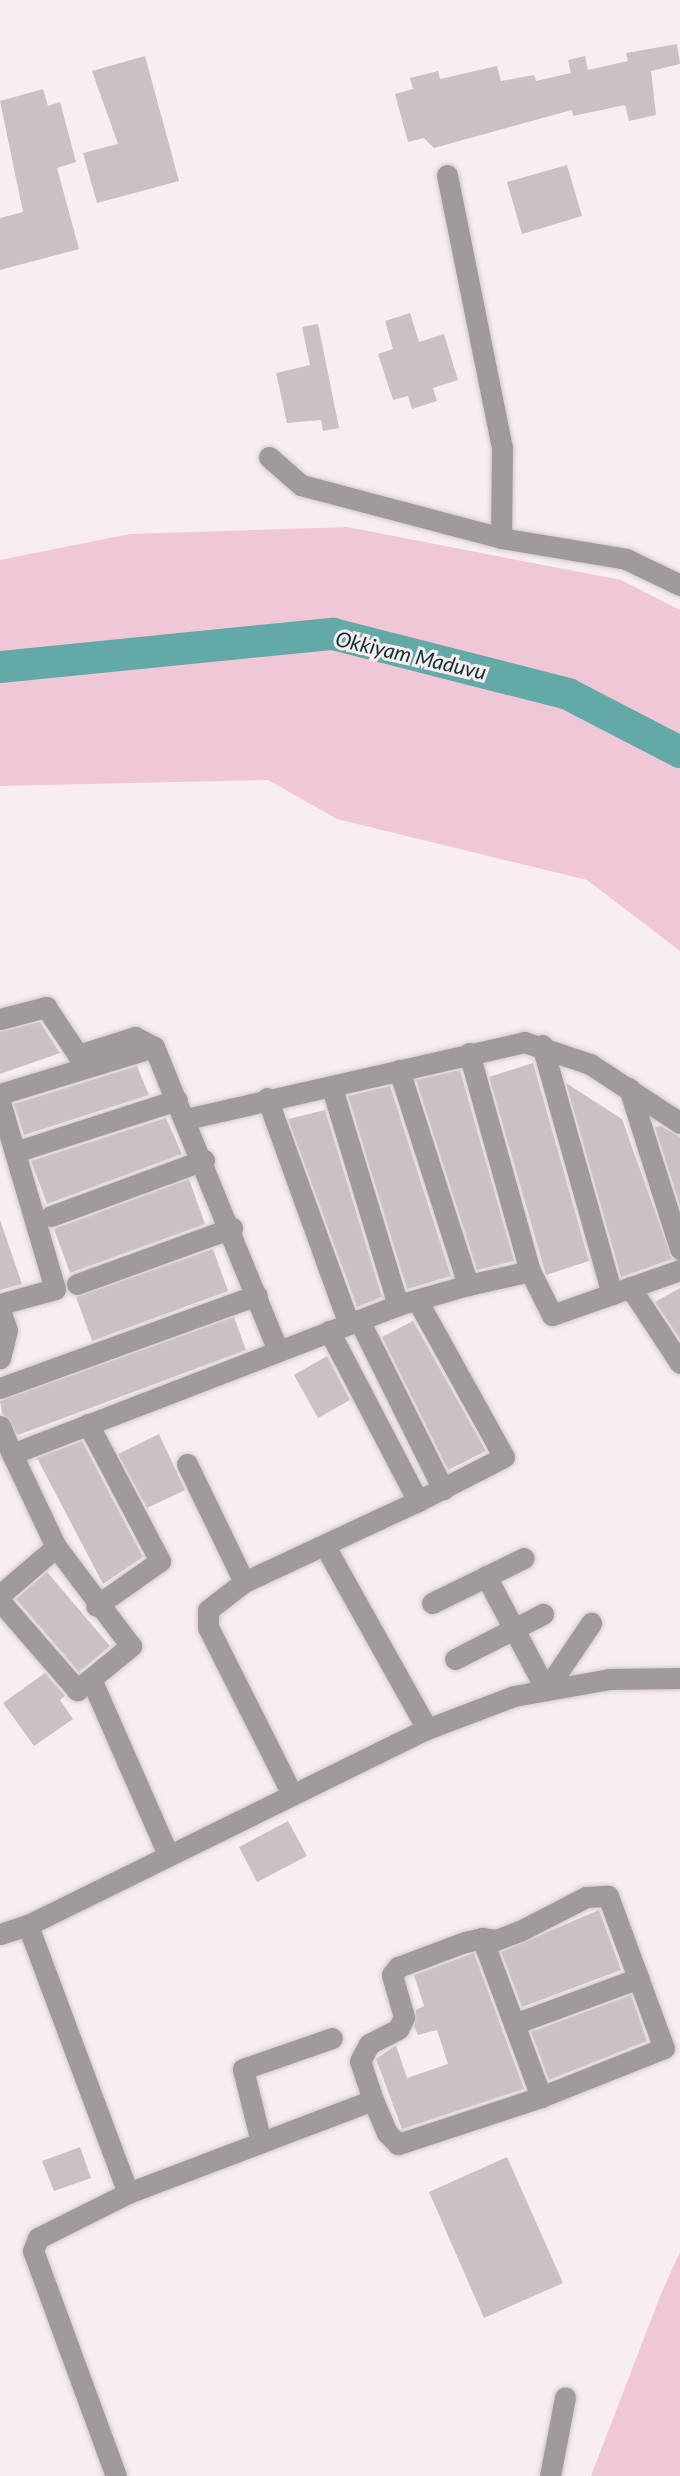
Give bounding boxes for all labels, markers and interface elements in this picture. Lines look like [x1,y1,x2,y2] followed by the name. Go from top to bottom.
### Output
[333,625,489,685] water label: Okkiyam Maduvu

